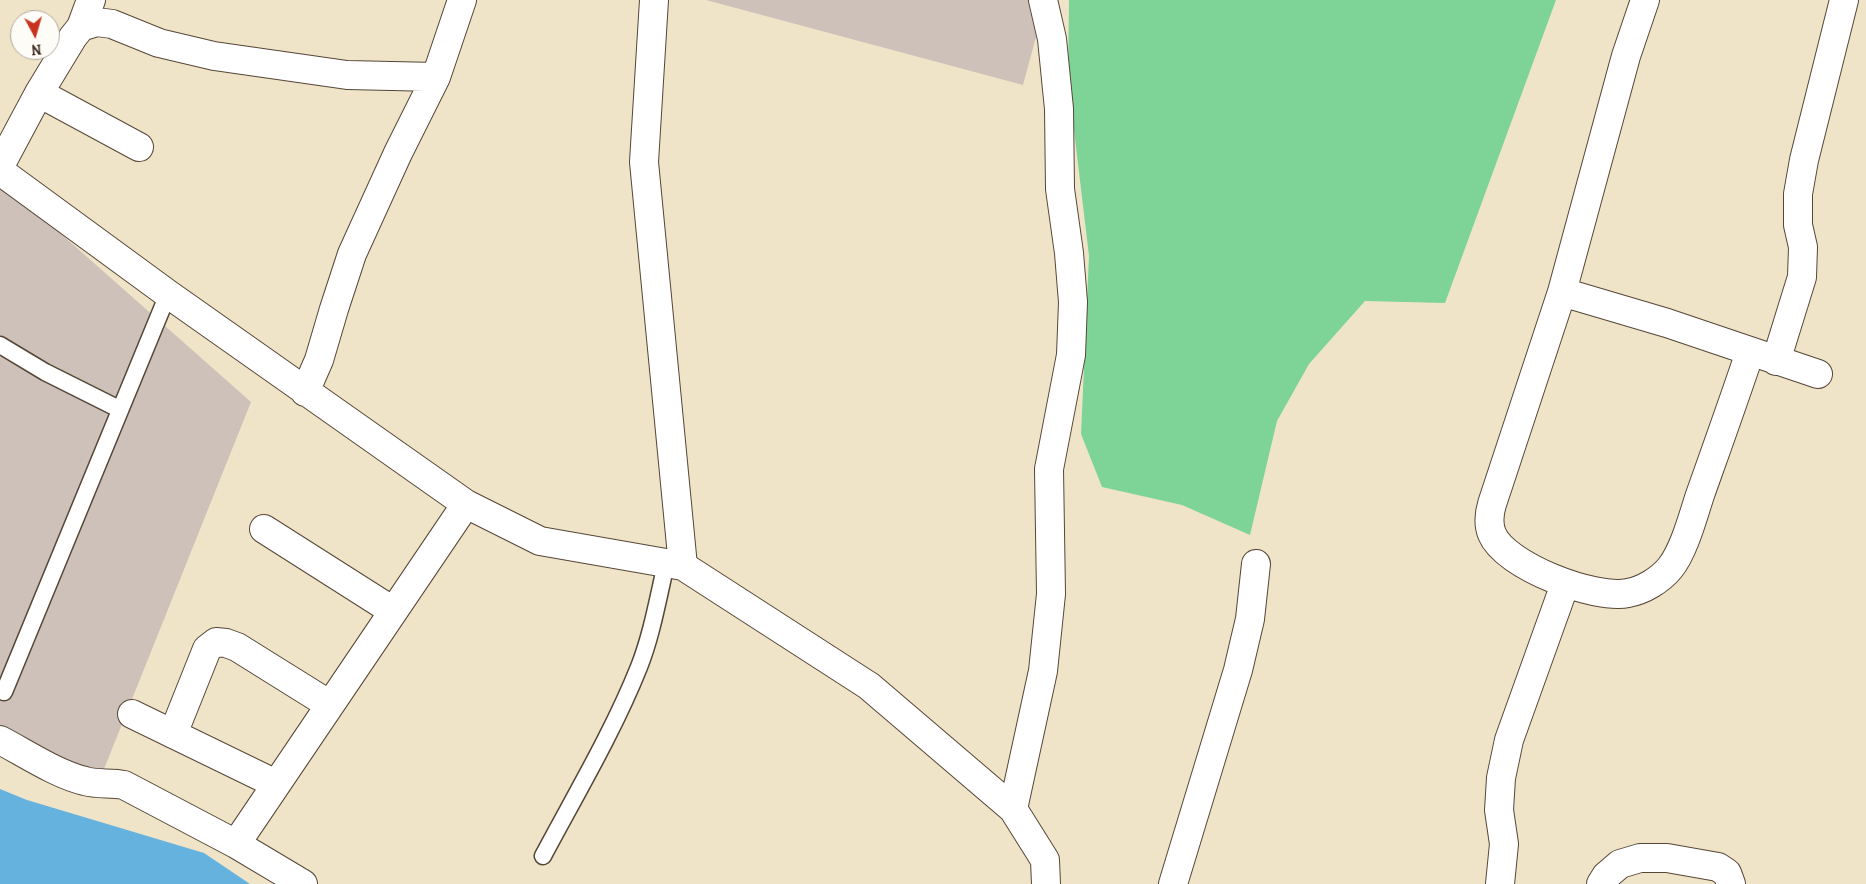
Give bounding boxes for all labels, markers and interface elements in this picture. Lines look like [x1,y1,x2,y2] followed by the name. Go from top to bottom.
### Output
[10,10,60,60] north arrow
[30,39,43,59] text: N

